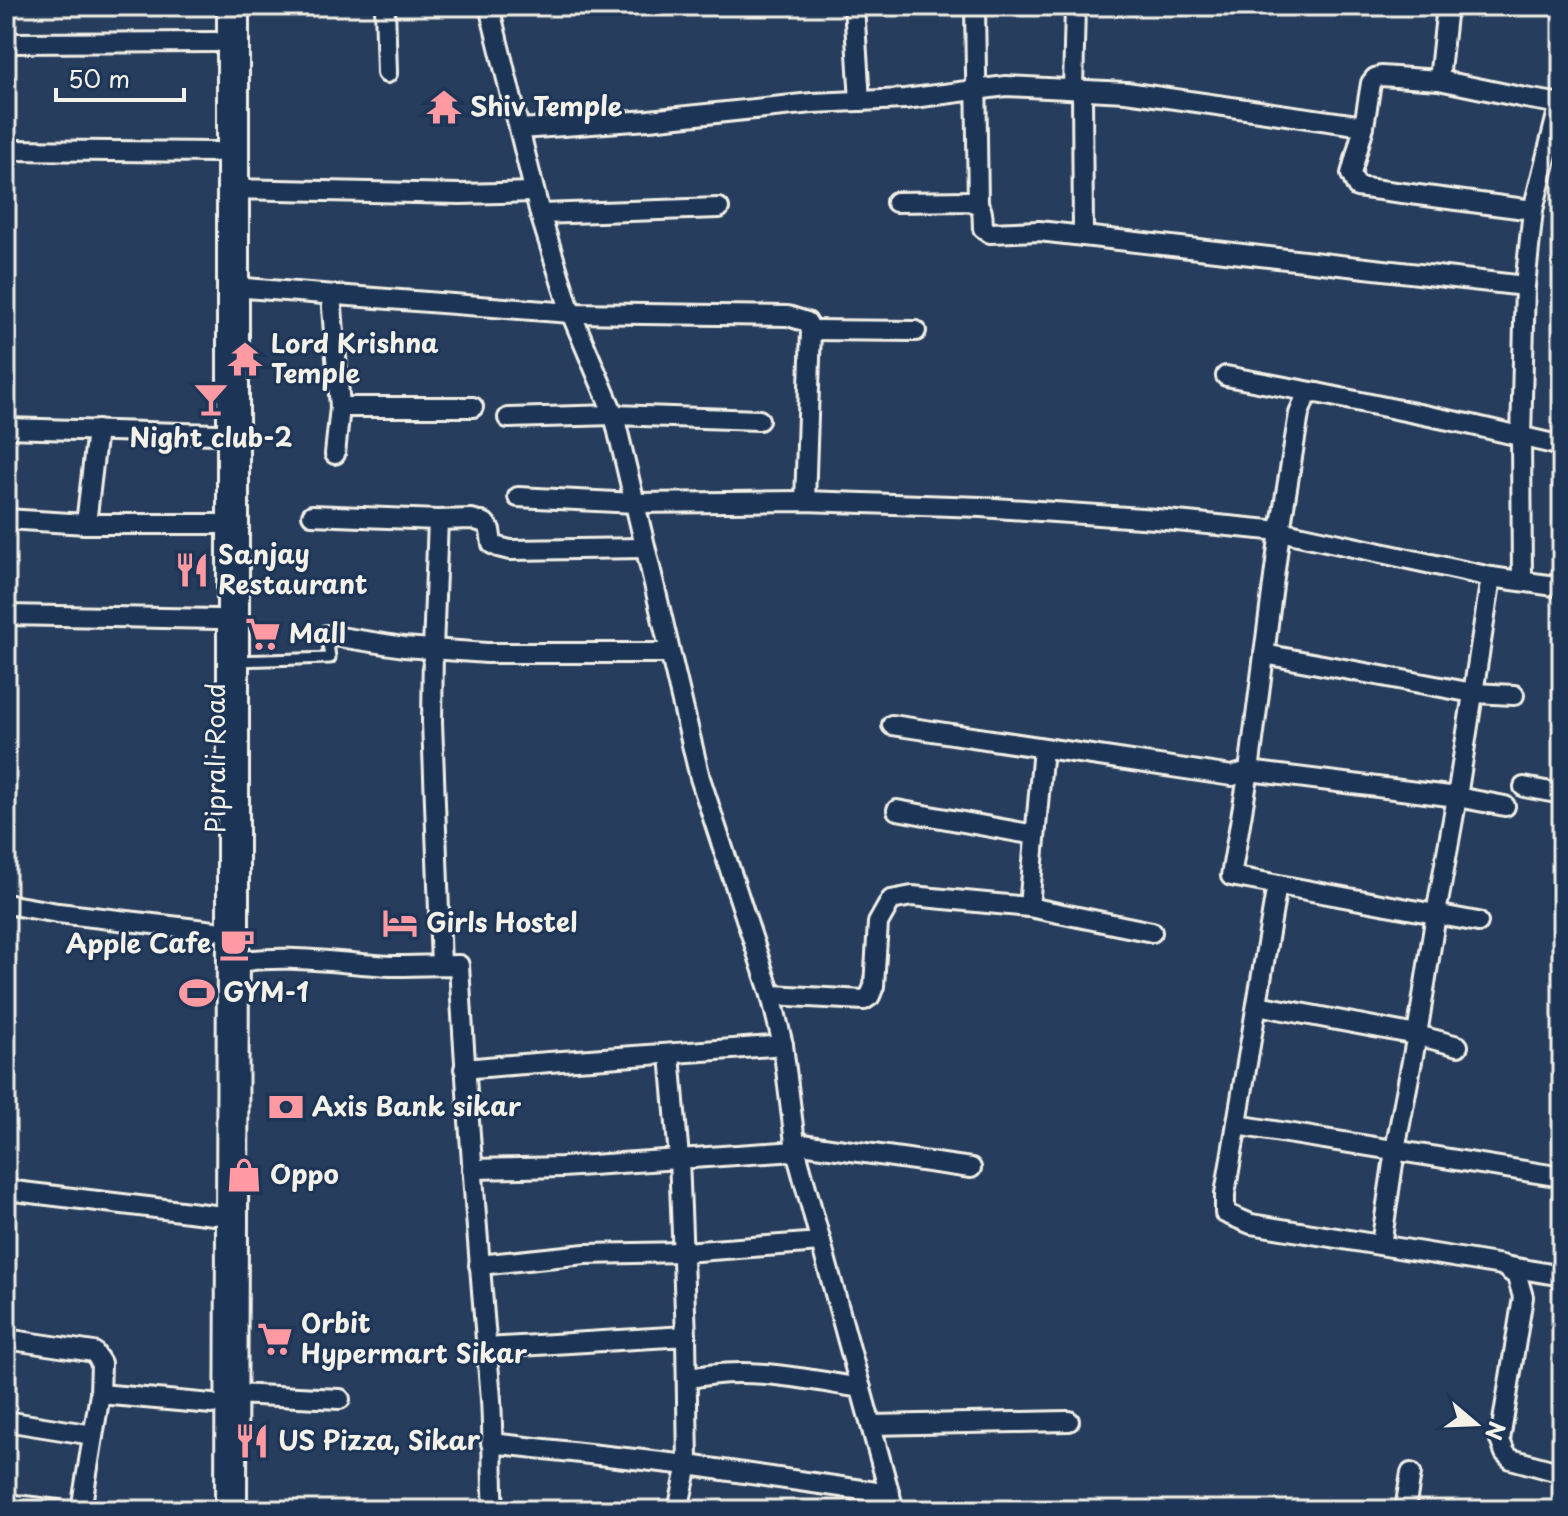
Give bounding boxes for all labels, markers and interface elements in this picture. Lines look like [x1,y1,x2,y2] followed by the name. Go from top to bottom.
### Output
[56,52,184,102] scale bar
[68,60,130,96] text: 50 m
[470,86,623,125] place label: Shiv Temple
[425,88,463,126] temple icon: Shiv Temple
[271,323,439,392] place label: Lord Krishna Temple
[226,340,264,378] temple icon: Lord Krishna Temple
[192,380,230,418] bar icon: Night club-2
[130,417,292,456] place label: Night club-2
[218,534,367,603] place label: Sanjay Restaurant
[173,551,211,589] restaurant icon: Sanjay Restaurant
[289,613,346,652] place label: Mall
[244,615,282,653] supermarket icon: Mall
[195,683,234,833] street label: Piprali Road
[426,902,577,941] place label: Girls Hostel
[381,904,419,942] hotel icon: Girls Hostel
[66,923,211,962] place label: Apple Cafe
[218,925,256,963] cafe icon: Apple Cafe
[223,972,309,1011] place label: GYM-1
[178,974,216,1012] sports icon: GYM-1
[312,1086,522,1125] place label: Axis Bank sikar
[267,1088,305,1126] bank icon: Axis Bank sikar
[270,1154,339,1193] place label: Oppo
[225,1156,263,1194] shop icon: Oppo
[301,1303,528,1372] place label: Orbit Hypermart Sikar
[256,1320,294,1358] supermarket icon: Orbit Hypermart Sikar
[1436,1384,1516,1464] north arrow
[1478,1417,1515,1445] text: N
[278,1420,481,1459] place label: US Pizza, Sikar
[233,1422,271,1460] restaurant icon: US Pizza, Sikar

